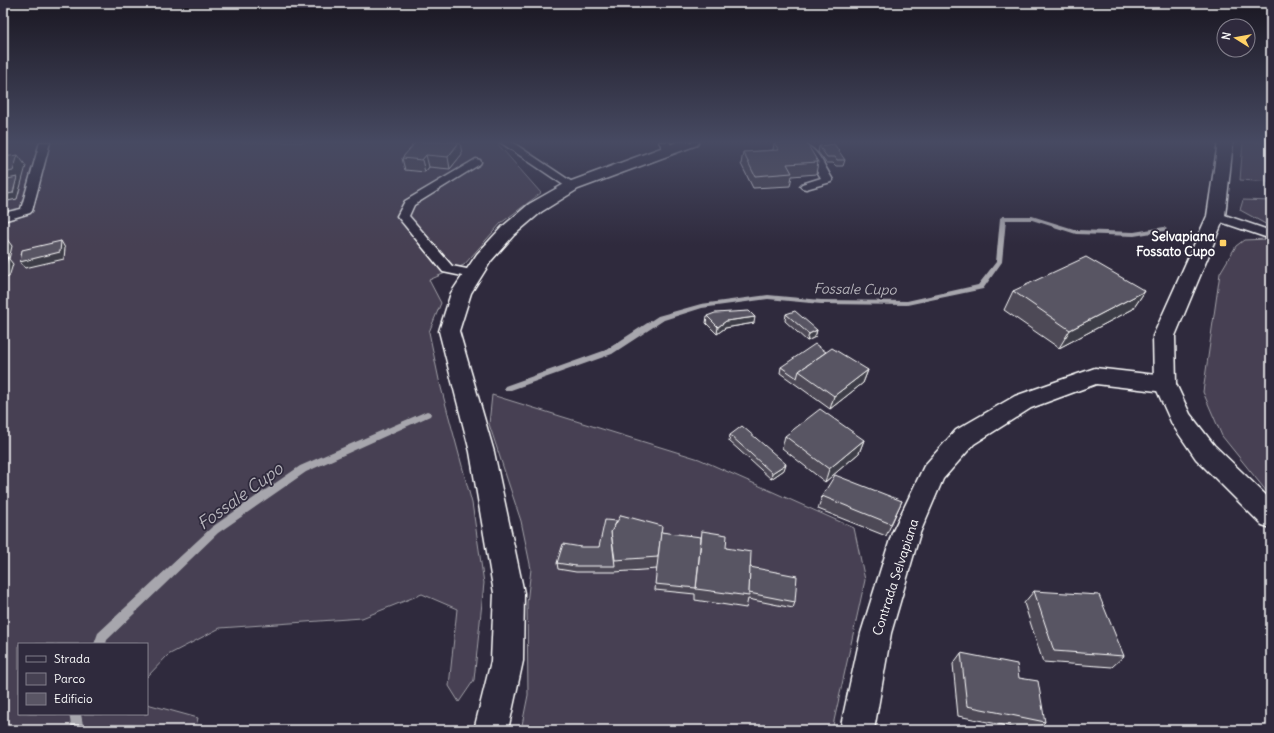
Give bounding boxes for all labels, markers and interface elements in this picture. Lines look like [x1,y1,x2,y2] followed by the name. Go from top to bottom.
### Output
[1216,18,1256,58] north arrow
[1219,31,1234,41] text: N
[1136,228,1216,260] place label: Selvapiana Fossato Cupo
[1218,238,1228,248] marker: Selvapiana Fossato Cupo
[813,279,898,299] water label: Fossale Cupo
[193,457,288,535] water label: Fossale Cupo
[869,517,922,638] street label: Contrada Selvapiana
[18,643,148,715] legend
[54,651,90,666] text: Strada
[54,671,86,686] text: Parco
[54,691,93,706] text: Edificio

